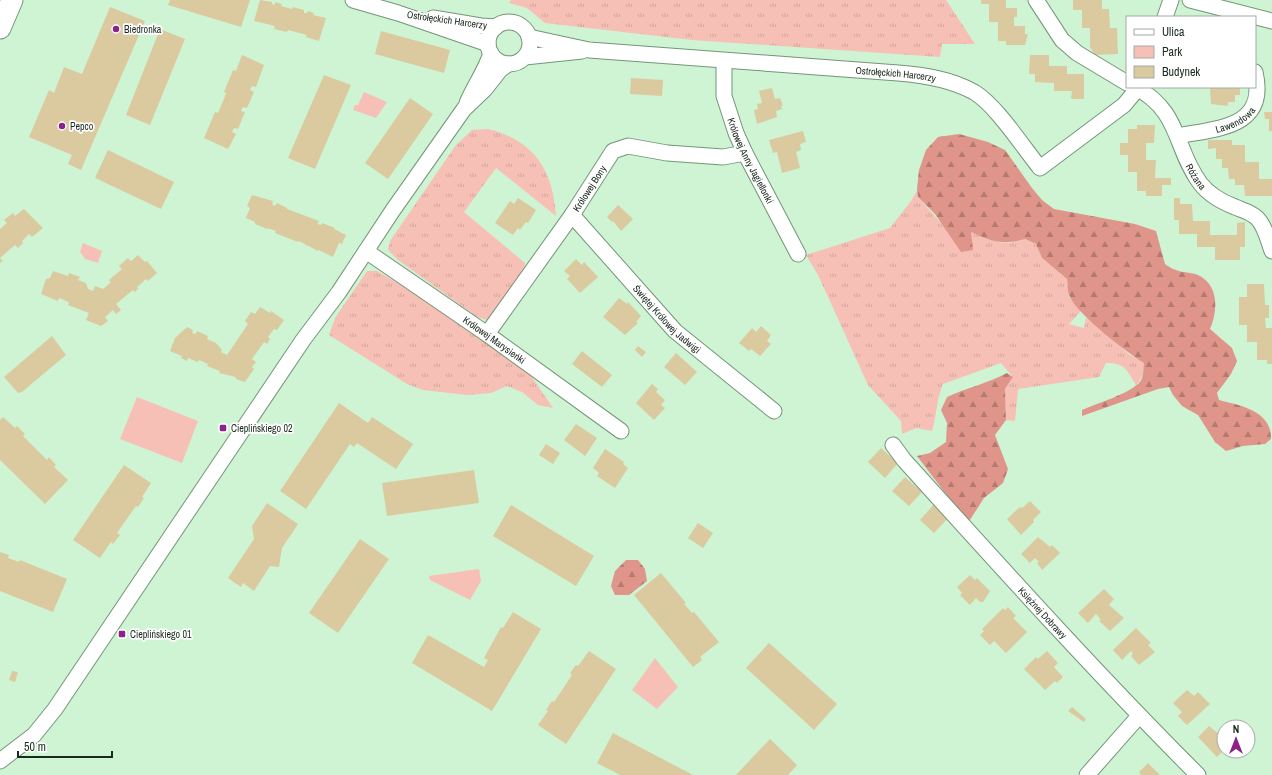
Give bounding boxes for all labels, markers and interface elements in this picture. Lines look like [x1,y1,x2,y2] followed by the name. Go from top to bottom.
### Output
[406,8,489,32] street label: Ostrołęckich Harcerzy
[1126,16,1256,88] legend
[124,23,162,36] place label: Biedronka
[111,24,121,34] marker: Biedronka
[1162,24,1185,40] text: Ulica
[1162,44,1182,60] text: Park
[855,63,938,85] street label: Ostrołęckich Harcerzy
[1162,64,1200,80] text: Budynek
[1214,104,1258,135] street label: Lawendowa
[725,116,777,206] street label: Królowej Anny Jagiellonki
[70,120,94,133] place label: Pepco
[57,121,67,131] marker: Pepco
[1183,161,1209,193] street label: Różana
[570,162,609,214] street label: Królowej Bony
[630,282,704,356] street label: Świętej Królowej Jadwigi
[460,313,528,366] street label: Królowej Marysieńki
[231,422,293,435] place label: Cieplińskiego 02
[218,423,228,433] marker: Cieplińskiego 02
[1016,584,1071,642] street label: Księżnej Dobrawy
[130,628,192,641] place label: Cieplińskiego 01
[117,629,127,639] marker: Cieplińskiego 01
[1216,719,1256,759] north arrow
[1233,722,1239,736] text: N
[18,733,112,759] scale bar
[24,739,46,755] text: 50 m

